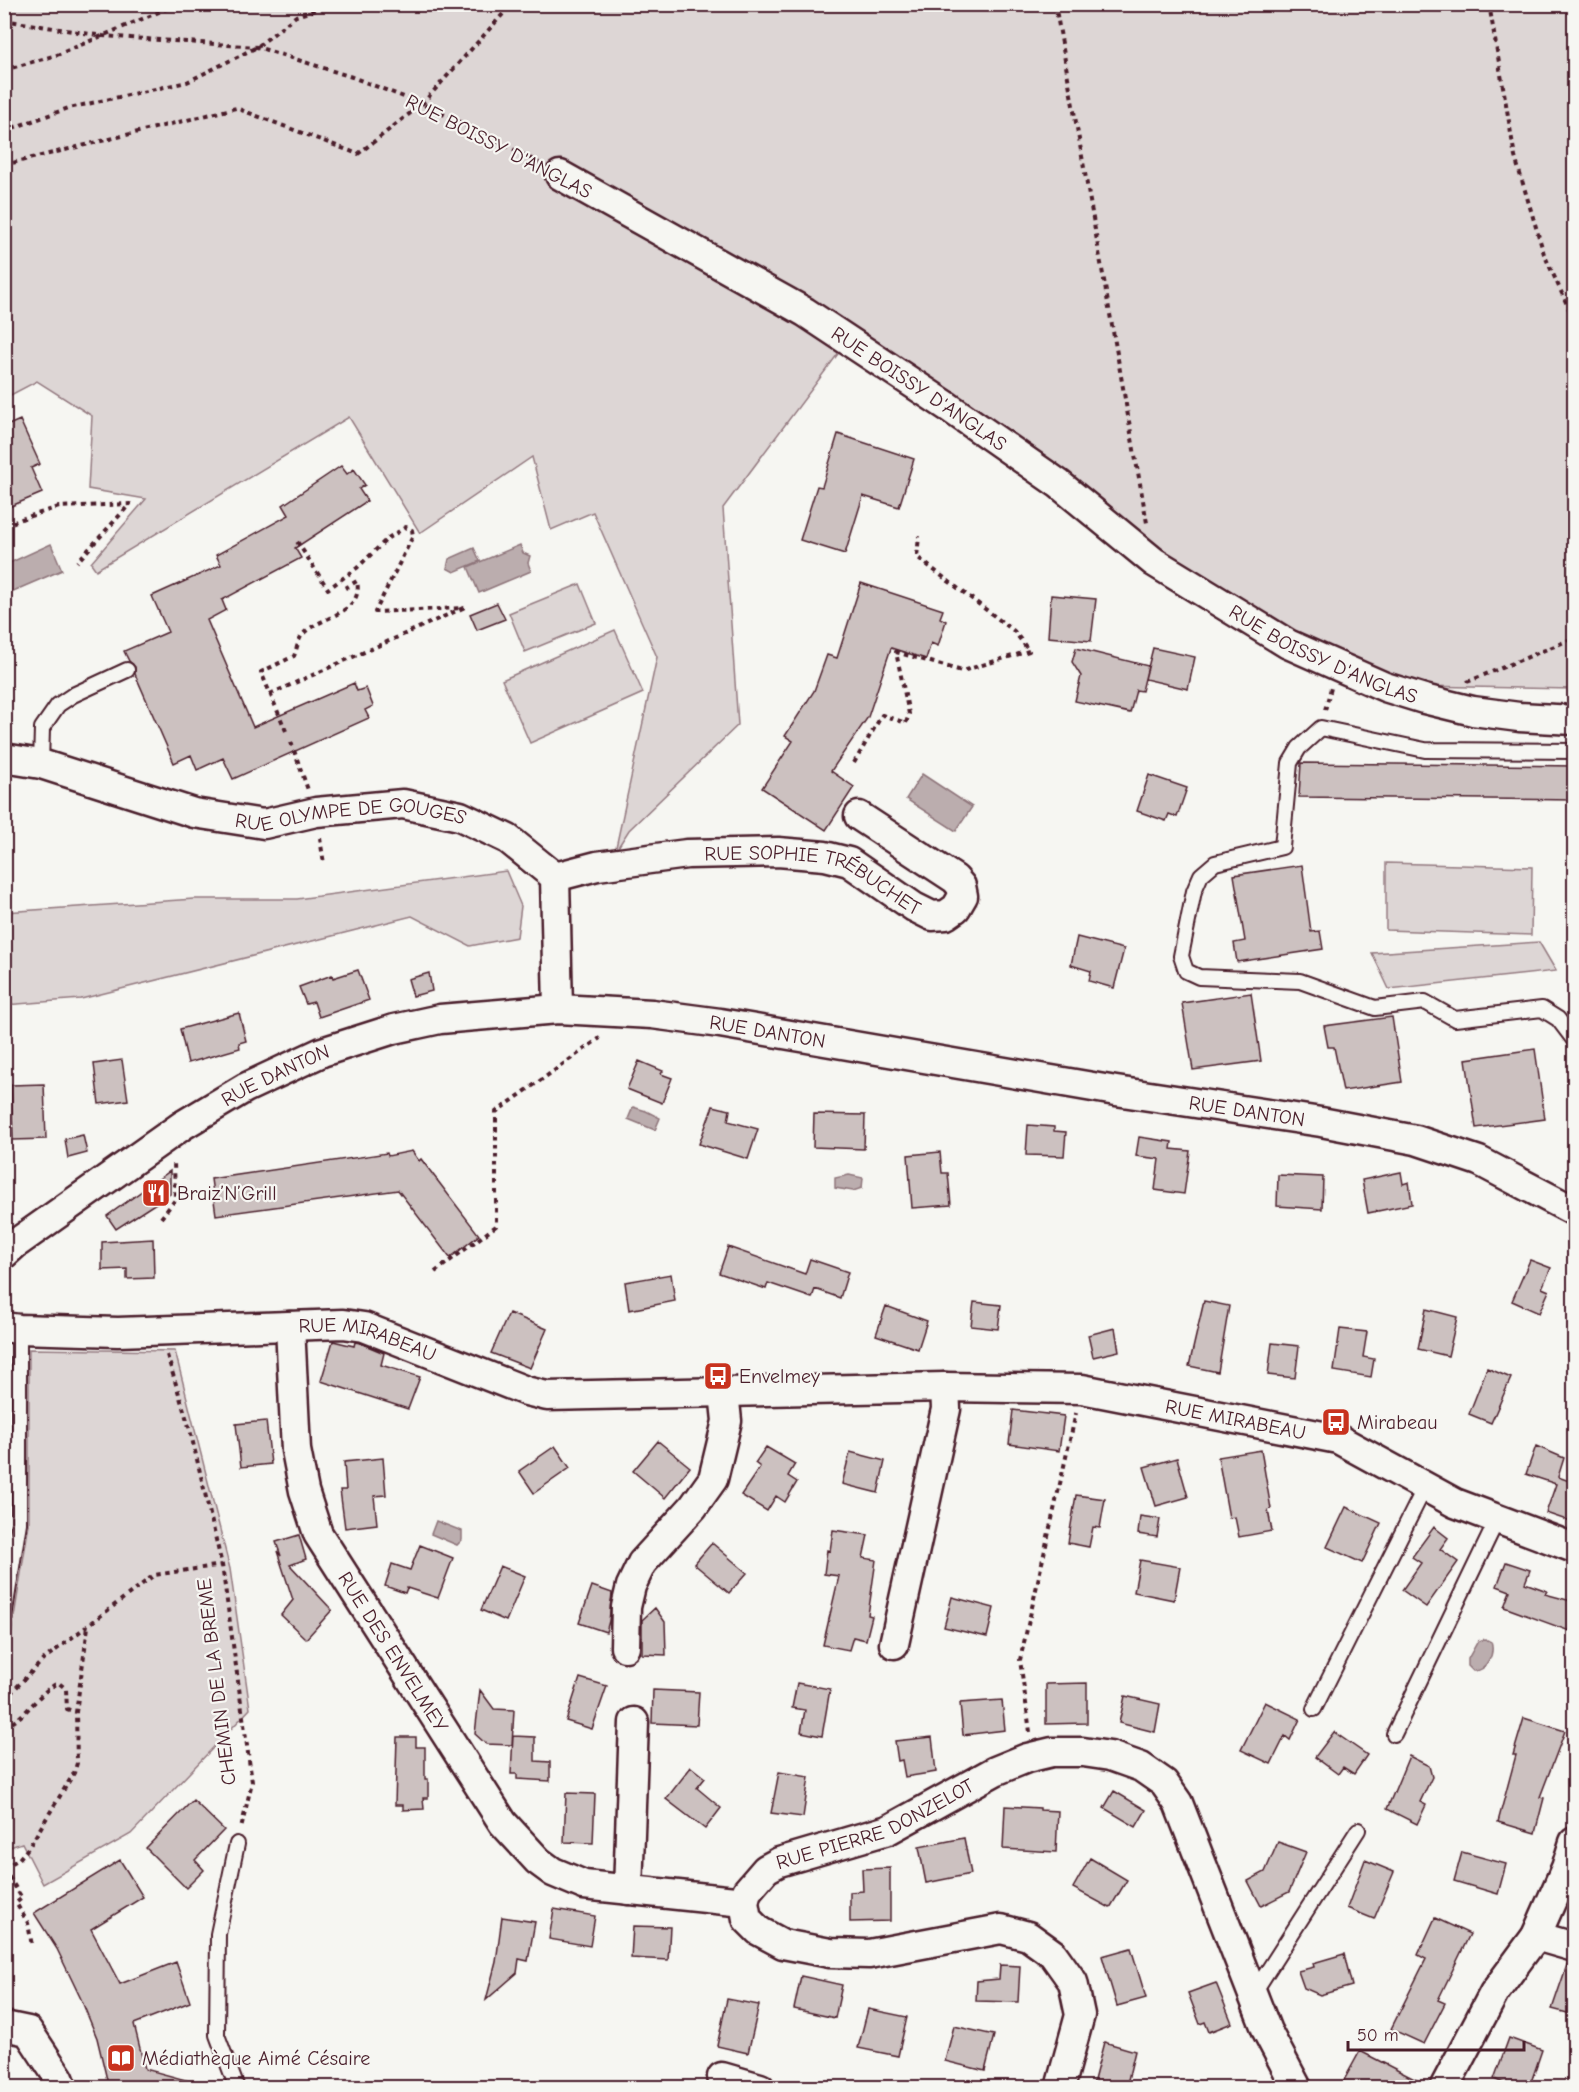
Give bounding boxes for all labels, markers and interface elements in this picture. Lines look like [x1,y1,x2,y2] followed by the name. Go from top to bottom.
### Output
[402,89,596,203] street label: RUE BOISSY D'ANGLAS
[827,322,1011,456] street label: RUE BOISSY D'ANGLAS
[1225,600,1420,708] street label: RUE BOISSY D'ANGLAS
[233,793,470,836] street label: RUE OLYMPE DE GOUGES
[704,841,925,921] street label: RUE SOPHIE TRÉBUCHET
[708,1011,827,1053] street label: RUE DANTON
[217,1039,332,1111] street label: RUE DANTON
[1187,1091,1307,1131] street label: RUE DANTON
[140,1177,172,1209] restaurant icon: Braiz’N’Grill
[177,1182,277,1205] place label: Braiz’N’Grill
[298,1313,439,1366] street label: RUE MIRABEAU
[702,1360,734,1392] bus stop icon: Envelmey
[739,1365,820,1388] place label: Envelmey
[1163,1395,1308,1444] street label: RUE MIRABEAU
[1320,1406,1352,1438] bus stop icon: Mirabeau
[1357,1411,1437,1434] place label: Mirabeau
[333,1568,453,1737] street label: RUE DES ENVELMEY
[192,1577,241,1787] street label: CHEMIN DE LA BREME
[773,1774,978,1874] street label: RUE PIERRE DONZELOT
[1348,2014,1524,2052] scale bar
[1357,2025,1399,2046] text: 50 m
[105,2042,137,2074] library icon: Médiathèque Aimé Césaire
[142,2047,370,2070] place label: Médiathèque Aimé Césaire

